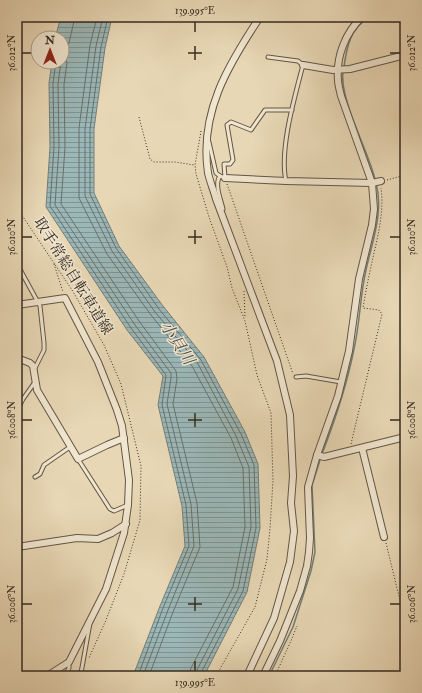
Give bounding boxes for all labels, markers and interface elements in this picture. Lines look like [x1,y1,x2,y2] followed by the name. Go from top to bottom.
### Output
[175,5,215,17] text: 139.995°E
[30,30,70,70] north arrow
[6,34,18,72] text: 36.012°N
[44,34,56,47] text: N
[406,34,418,72] text: 36.012°N
[29,214,117,338] street label: 取手常総自転車道線
[6,218,18,256] text: 36.010°N
[406,218,418,256] text: 36.010°N
[156,317,200,370] water label: 小貝川
[6,401,18,439] text: 36.008°N
[406,401,418,439] text: 36.008°N
[6,585,18,623] text: 36.006°N
[406,585,418,623] text: 36.006°N
[175,677,215,689] text: 139.995°E

